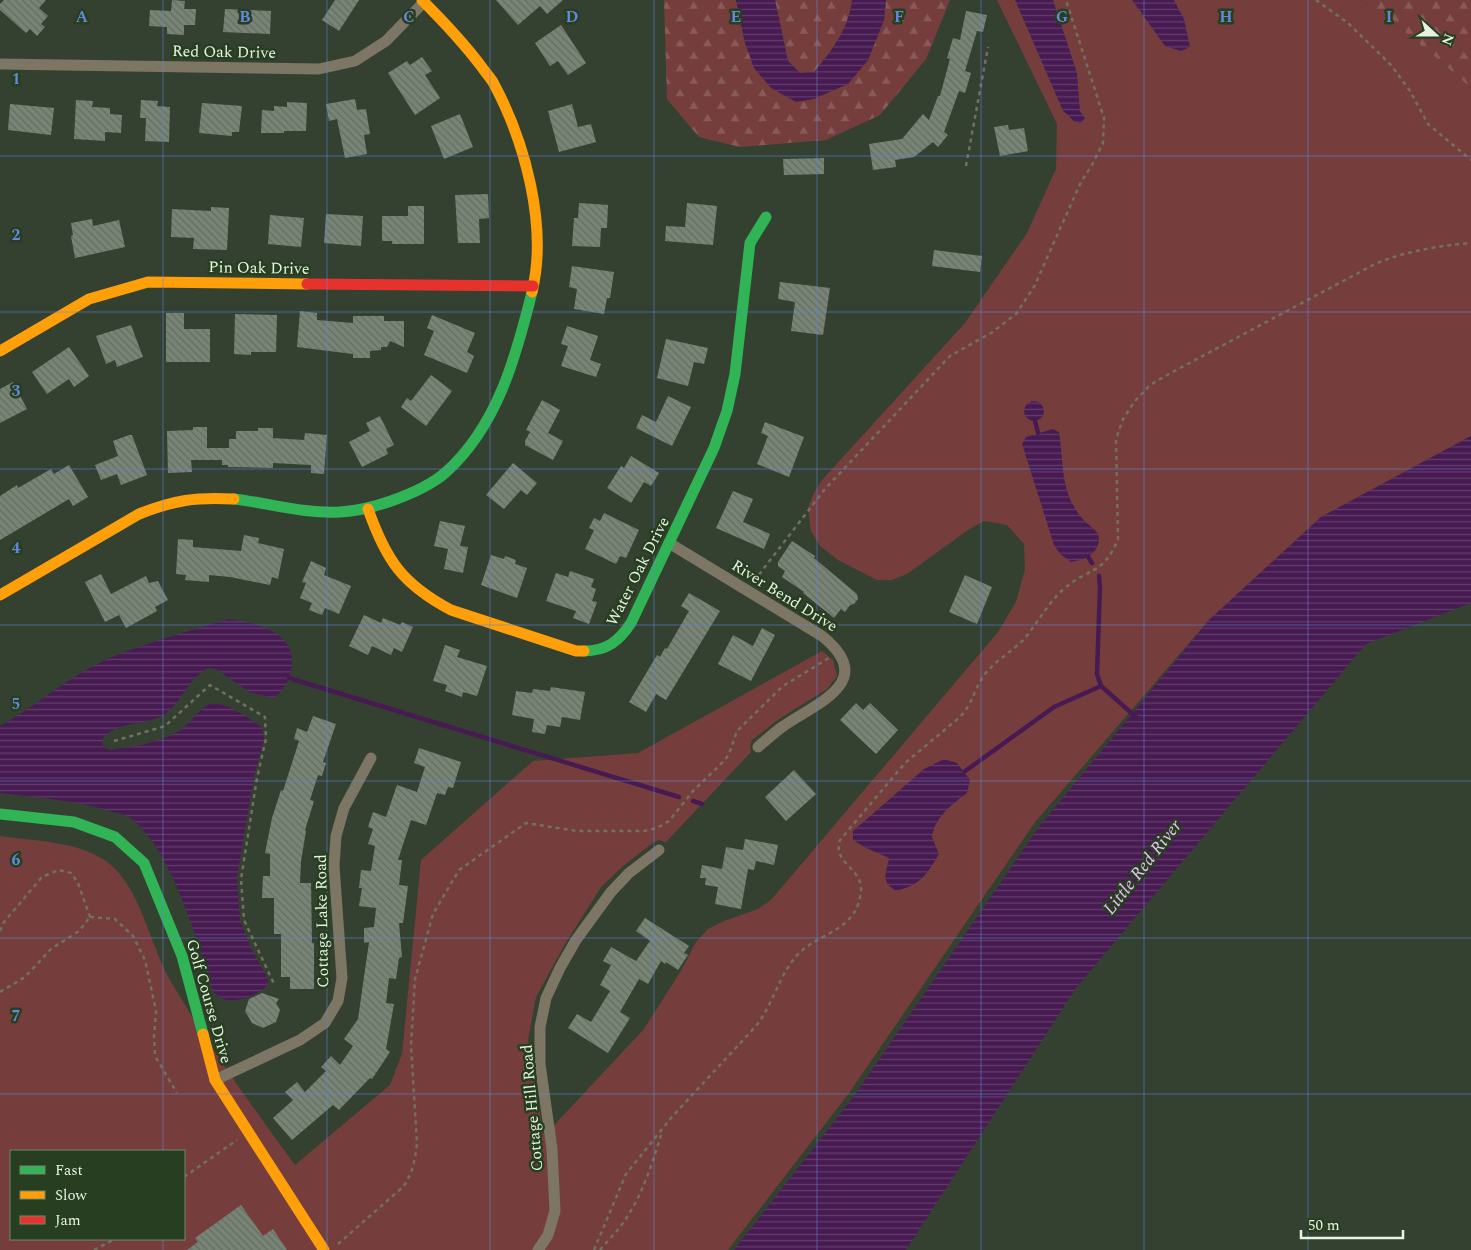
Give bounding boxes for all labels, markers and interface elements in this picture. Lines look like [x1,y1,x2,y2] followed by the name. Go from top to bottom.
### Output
[76,5,89,29] text: A
[239,5,251,29] text: B
[403,5,415,29] text: C
[566,5,579,29] text: D
[731,5,741,29] text: E
[894,5,904,29] text: F
[1056,5,1068,29] text: G
[1219,5,1233,29] text: H
[1386,5,1392,29] text: I
[1411,10,1461,60] north arrow
[1436,30,1460,49] text: N
[172,39,276,65] street label: Red Oak Drive
[12,67,20,91] text: 1
[12,223,21,247] text: 2
[208,255,310,281] street label: Pin Oak Drive
[12,379,21,403] text: 3
[600,513,676,630] street label: Water Oak Drive
[12,536,21,560] text: 4
[727,554,842,638] street label: River Bend Drive
[12,692,20,716] text: 5
[1097,813,1189,921] water label: Little Red River
[12,848,21,872] text: 6
[309,854,335,988] street label: Cottage Lake Road
[180,936,238,1066] street label: Golf Course Drive
[12,1004,21,1028] text: 7
[514,1044,549,1172] street label: Cottage Hill Road
[10,1150,185,1240] legend
[55,1159,83,1182] text: Fast
[55,1184,87,1207] text: Slow
[1301,1208,1404,1240] scale bar
[55,1209,81,1232] text: Jam
[1308,1214,1340,1237] text: 50 m

